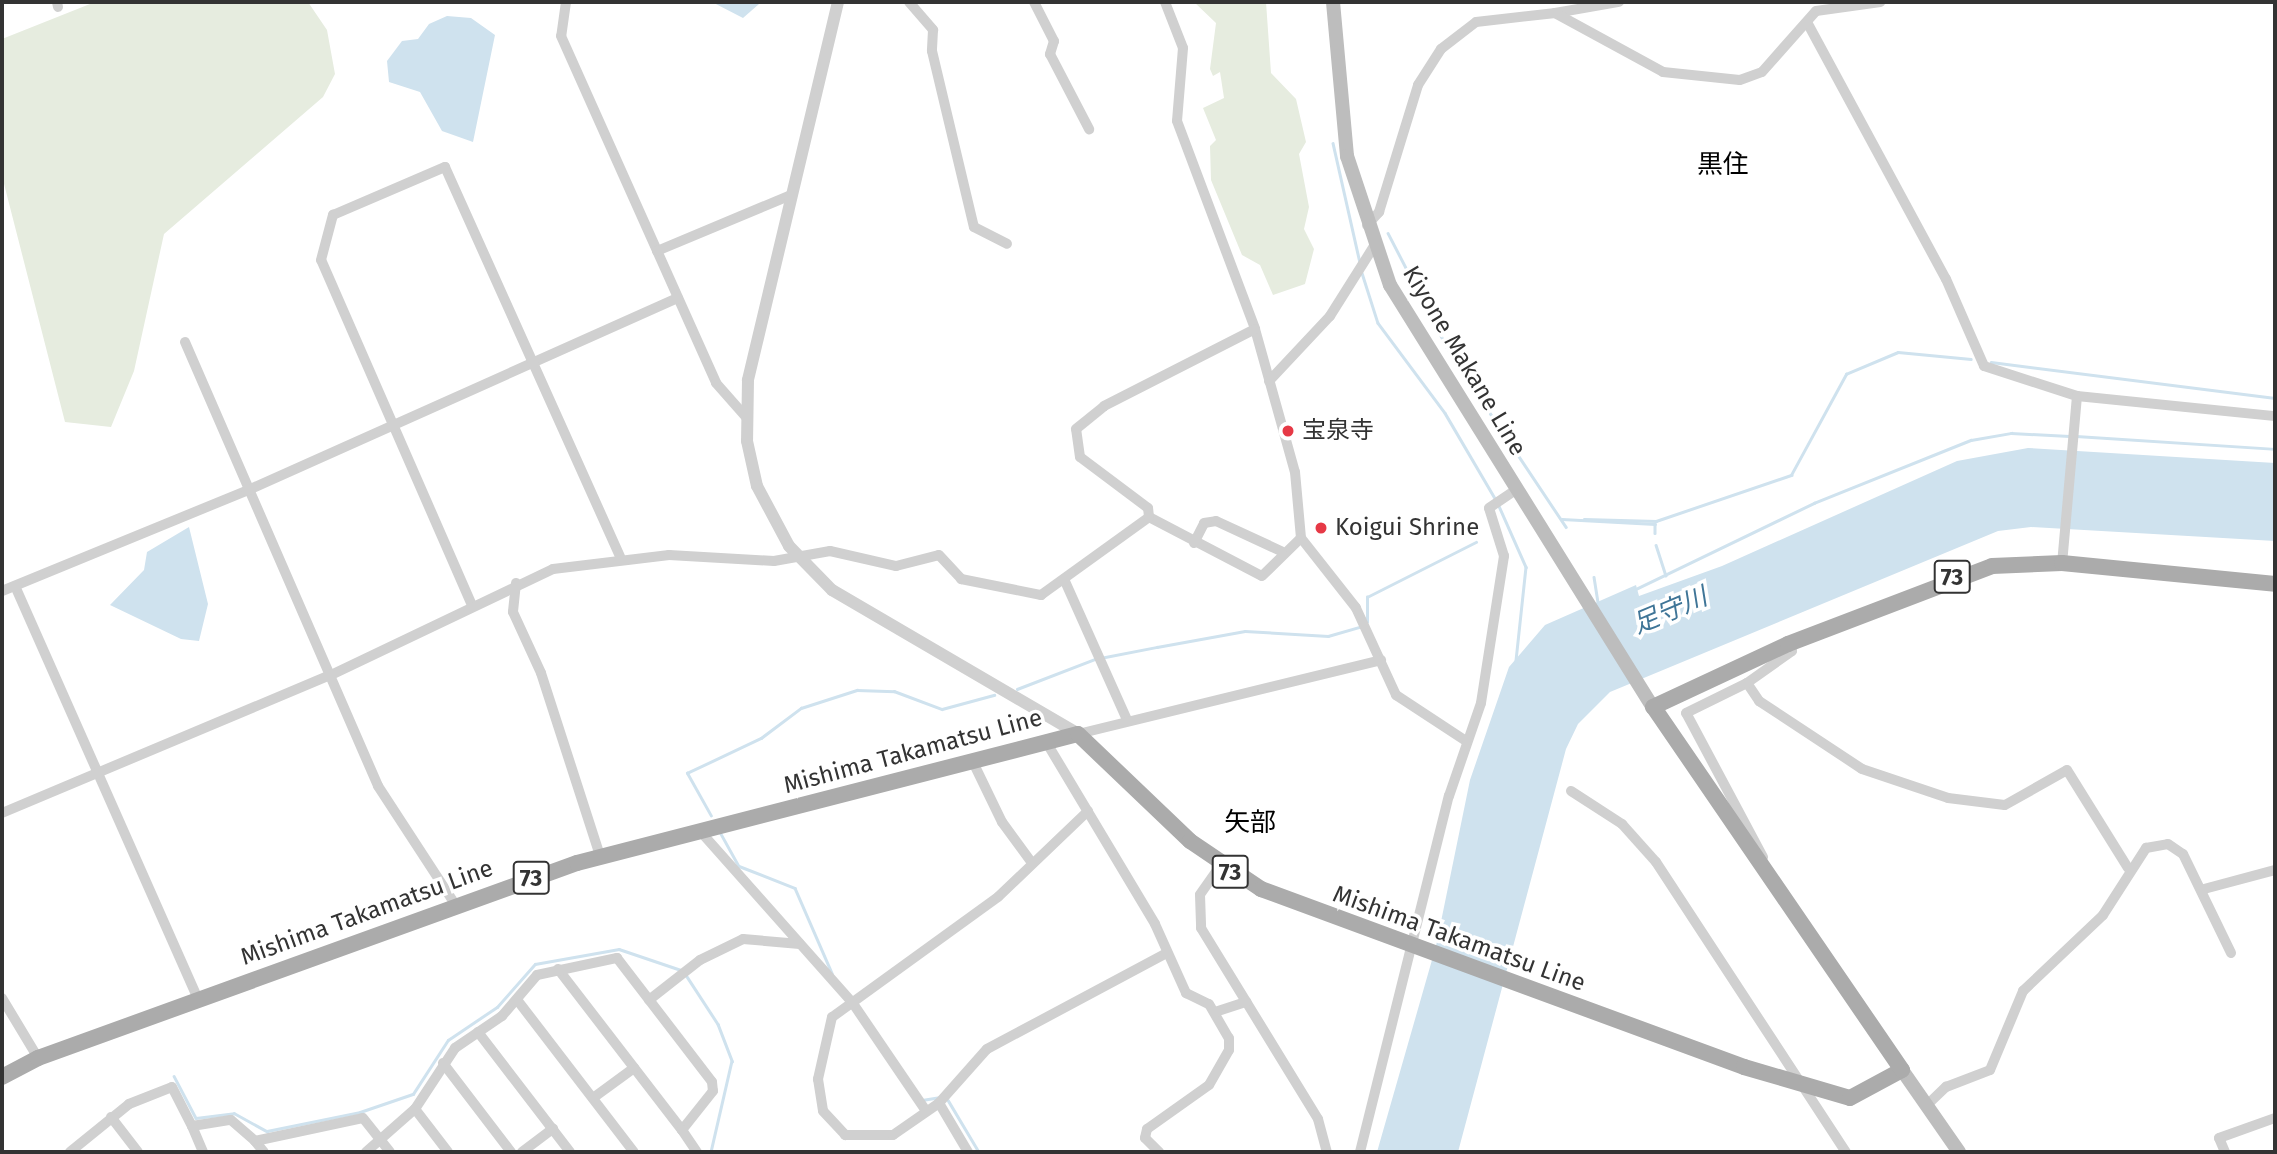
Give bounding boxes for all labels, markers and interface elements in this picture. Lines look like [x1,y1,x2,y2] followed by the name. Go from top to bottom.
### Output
[1697,149,1749,181] district label: 黒住
[1396,261,1532,461] street label: Kiyone Makane Line
[1302,417,1374,445] place label: 宝泉寺
[1280,423,1296,439] marker: 宝泉寺
[1335,514,1479,542] place label: Koigui Shrine
[1313,520,1329,536] marker: Koigui Shrine
[1933,558,1971,596] road number: 73
[1628,581,1712,641] water label: 足守川
[781,704,1045,800] street label: Mishima Takamatsu Line
[1224,807,1276,839] district label: 矢部
[1211,852,1249,892] road number: 73
[237,854,497,972] street label: Mishima Takamatsu Line
[512,858,550,898] road number: 73
[1329,880,1589,998] street label: Mishima Takamatsu Line

